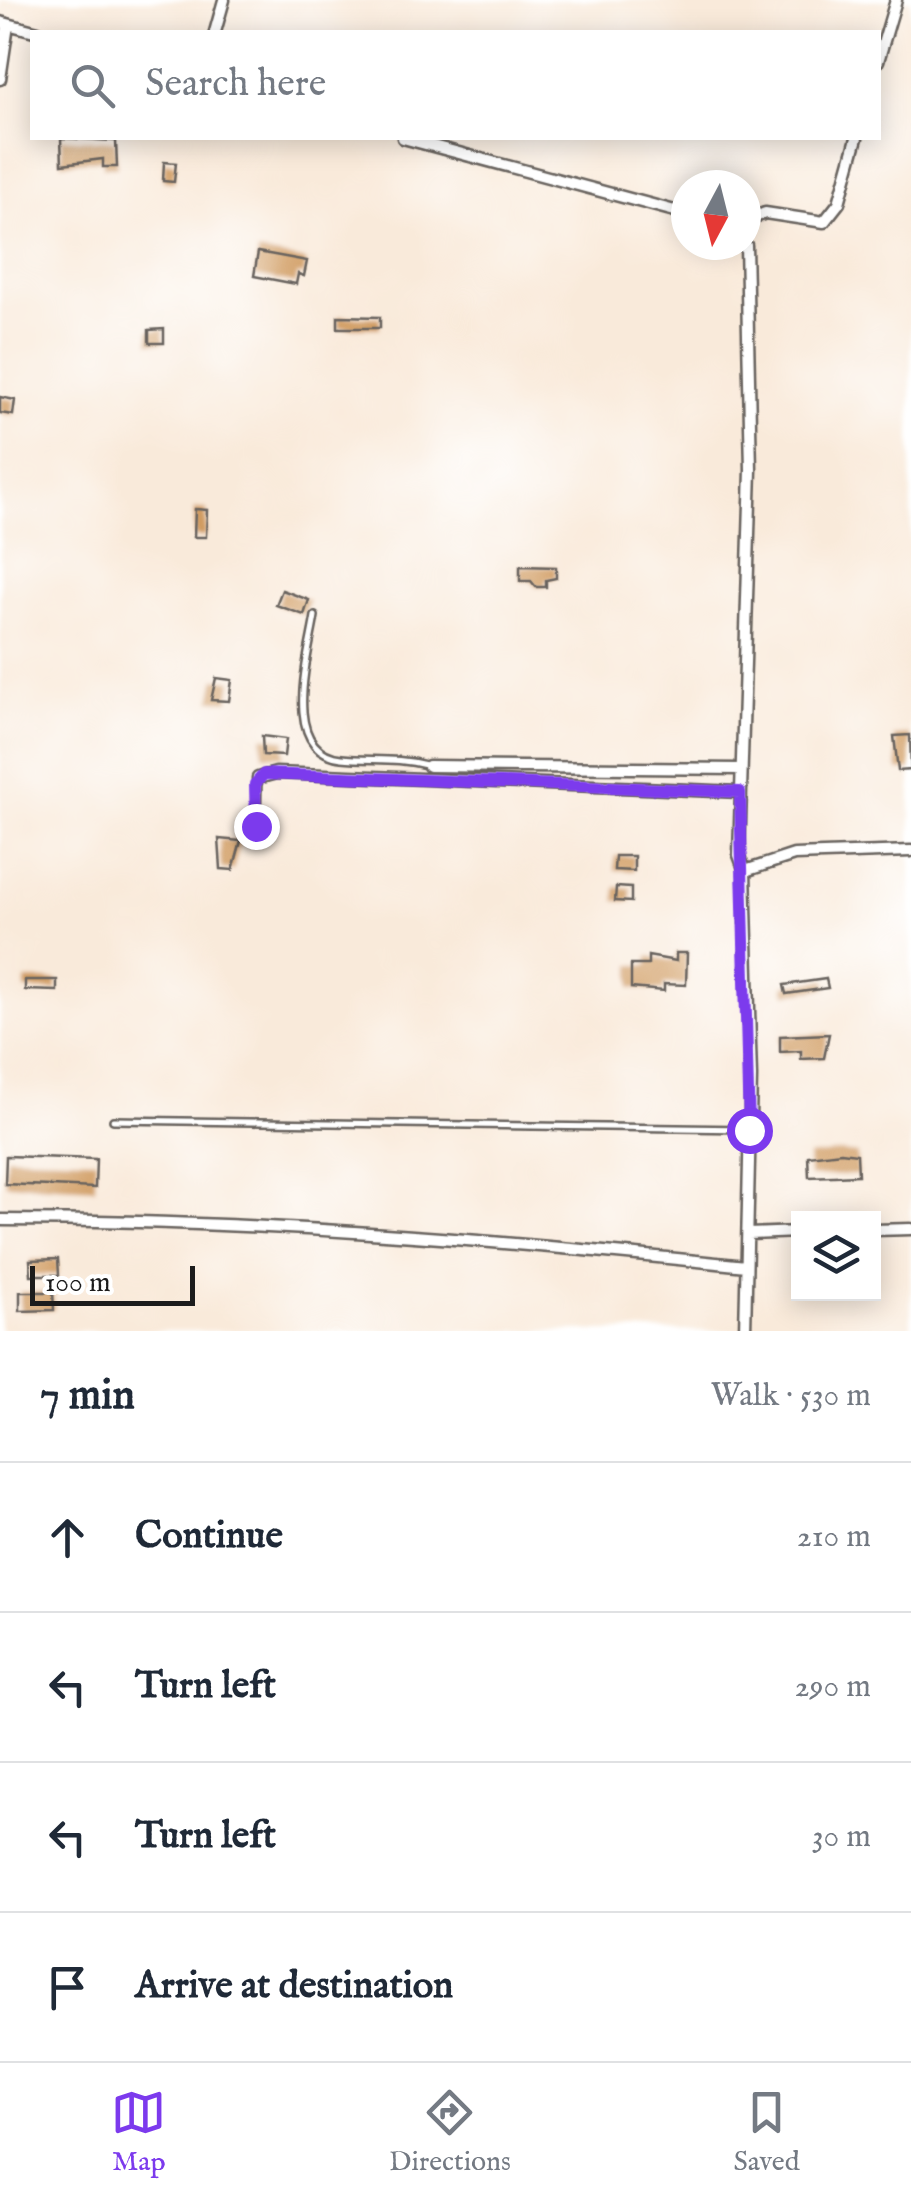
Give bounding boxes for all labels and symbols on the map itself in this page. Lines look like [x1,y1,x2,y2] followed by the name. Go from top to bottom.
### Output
[671,170,761,260] north arrow
[234,804,280,850] route end
[727,1108,773,1154] route start
[30,1261,195,1306] scale bar

